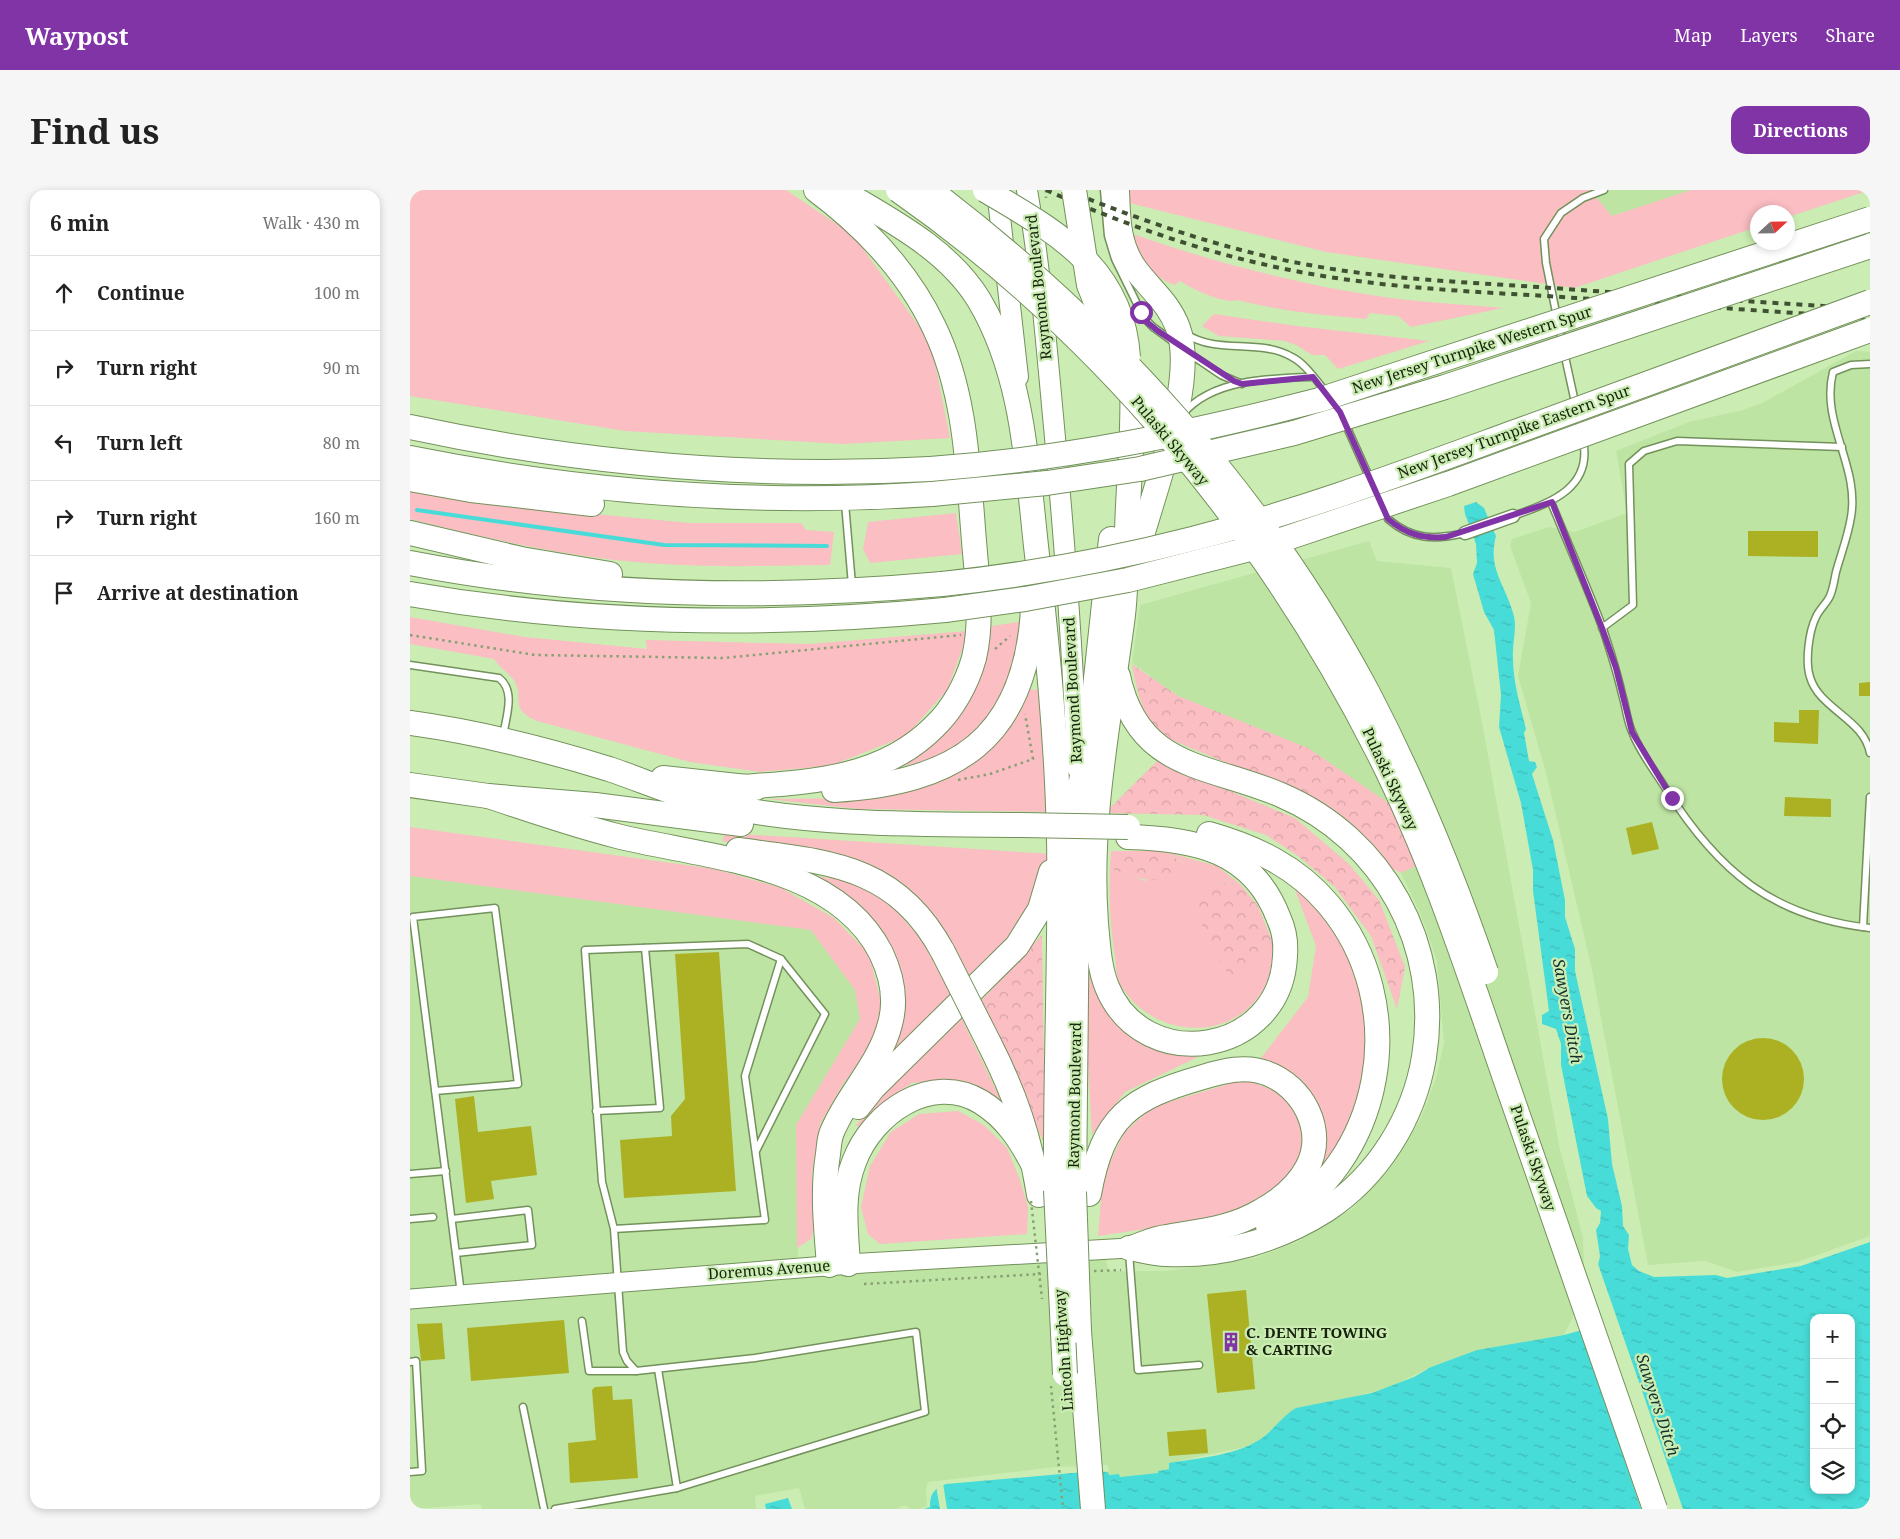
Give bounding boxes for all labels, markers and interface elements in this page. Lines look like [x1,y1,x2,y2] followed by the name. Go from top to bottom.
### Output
[25,19,128,52] text: Waypost
[1674,23,1712,47] text: Map
[1740,23,1798,47] text: Layers
[1826,23,1875,47] text: Share
[1731,106,1870,154] button: Directions
[30,107,159,154] text: Find us
[1750,205,1795,250] north arrow
[50,209,109,237] text: 6 min
[263,212,360,234] text: Walk · 430 m
[1020,213,1056,361] street label: Raymond Boulevard
[50,279,78,307] icon: ahead
[97,280,185,306] text: Continue
[314,282,360,304] text: 100 m
[1130,301,1153,324] route start
[1349,301,1594,397] street label: New Jersey Turnpike Western Spur
[50,354,78,382] icon: right
[97,355,197,381] text: Turn right
[323,357,360,379] text: 90 m
[1395,380,1633,483] street label: New Jersey Turnpike Eastern Spur
[1127,391,1214,490] street label: Pulaski Skyway
[50,429,78,457] icon: left
[97,430,183,456] text: Turn left
[323,432,360,454] text: 80 m
[50,504,78,532] icon: right
[97,505,197,531] text: Turn right
[314,507,360,529] text: 160 m
[50,579,78,607] icon: arrive
[97,580,299,606] text: Arrive at destination
[1058,617,1086,764] street label: Raymond Boulevard
[1358,724,1424,834] street label: Pulaski Skyway
[1661,787,1684,810] route end
[1548,957,1588,1066] water label: Sawyers Ditch
[1063,1022,1085,1168] street label: Raymond Boulevard
[1506,1102,1562,1214] street label: Pulaski Skyway
[707,1255,831,1283] street label: Doremus Avenue
[1049,1288,1077,1412] street label: Lincoln Highway
[1810,1314,1855,1494] map controls
[1810,1314,1855,1359] button: +
[1246,1322,1388,1359] place label: C. DENTE TOWING & CARTING
[1220,1331,1242,1353] building icon: C. DENTE TOWING & CARTING
[1631,1351,1685,1459] water label: Sawyers Ditch
[1810,1359,1855,1404] button: −
[1810,1404,1855,1449] button: locate
[1810,1449,1855,1494] button: layers

